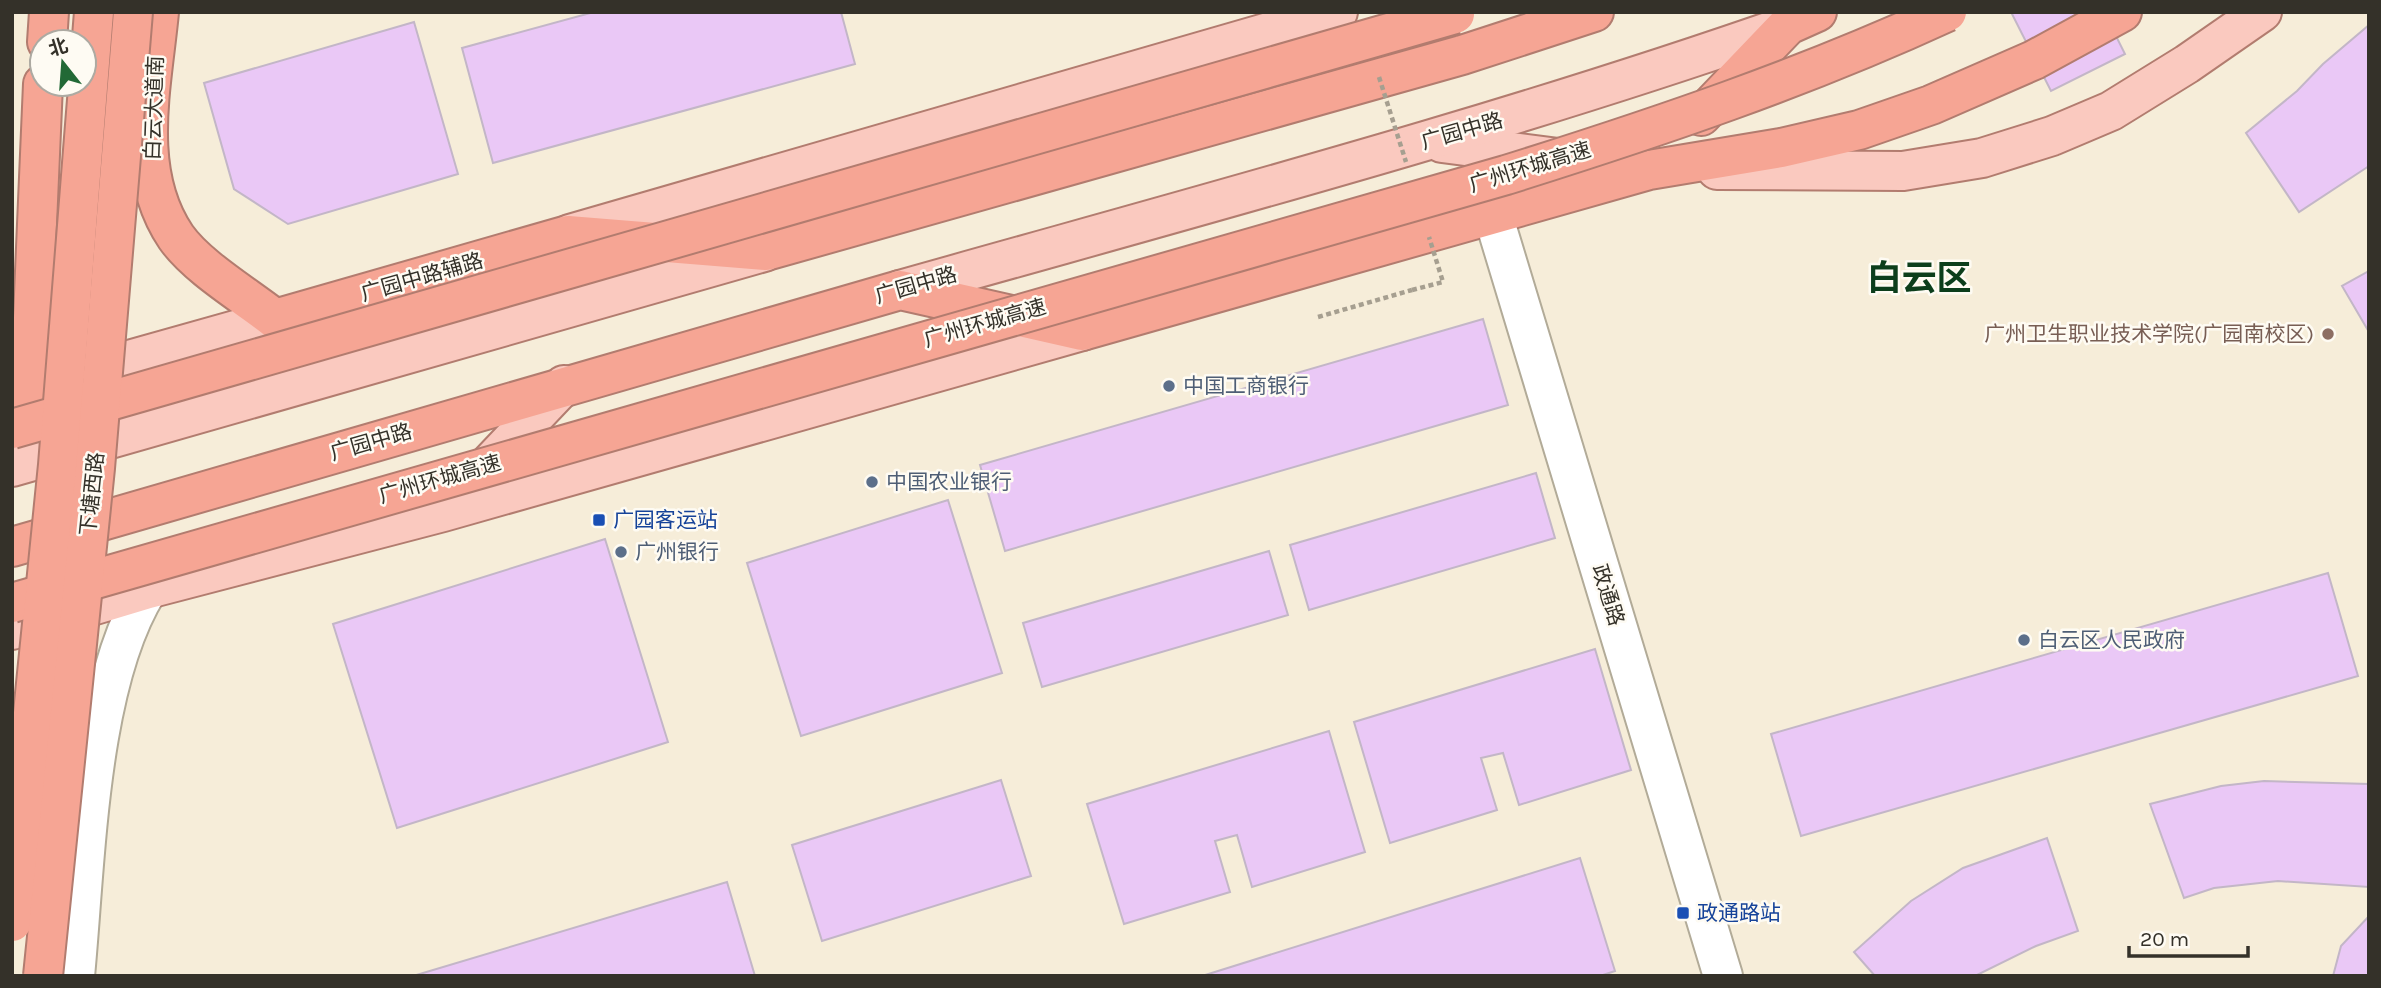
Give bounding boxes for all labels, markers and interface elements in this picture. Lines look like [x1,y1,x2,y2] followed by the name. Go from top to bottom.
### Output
[28,28,98,98] north arrow
[46,34,71,61] text: 北
[140,55,168,161] street label: 白云大道南
[1418,108,1506,154] street label: 广园中路
[1466,137,1594,197] street label: 广州环城高速
[358,248,486,306] street label: 广园中路辅路
[1866,258,1972,299] district label: 白云区
[872,262,960,308] street label: 广园中路
[921,294,1049,352] street label: 广州环城高速
[1984,322,2314,346] place label: 广州卫生职业技术学院(广园南校区)
[2320,326,2336,342] marker: 广州卫生职业技术学院(广园南校区)
[1183,374,1309,398] place label: 中国工商银行
[1161,378,1177,394] marker: 中国工商银行
[327,419,415,465] street label: 广园中路
[376,450,504,508] street label: 广州环城高速
[76,451,108,537] street label: 下塘西路
[886,470,1012,494] place label: 中国农业银行
[864,474,880,490] marker: 中国农业银行
[613,508,718,532] place label: 广园客运站
[591,512,607,528] marker: 广园客运站
[635,540,719,564] place label: 广州银行
[613,544,629,560] marker: 广州银行
[1587,561,1629,629] street label: 政通路
[2038,628,2185,652] place label: 白云区人民政府
[2016,632,2032,648] marker: 白云区人民政府
[1697,901,1781,925] place label: 政通路站
[1675,905,1691,921] marker: 政通路站
[2129,914,2248,958] scale bar
[2140,927,2189,951] text: 20 m

